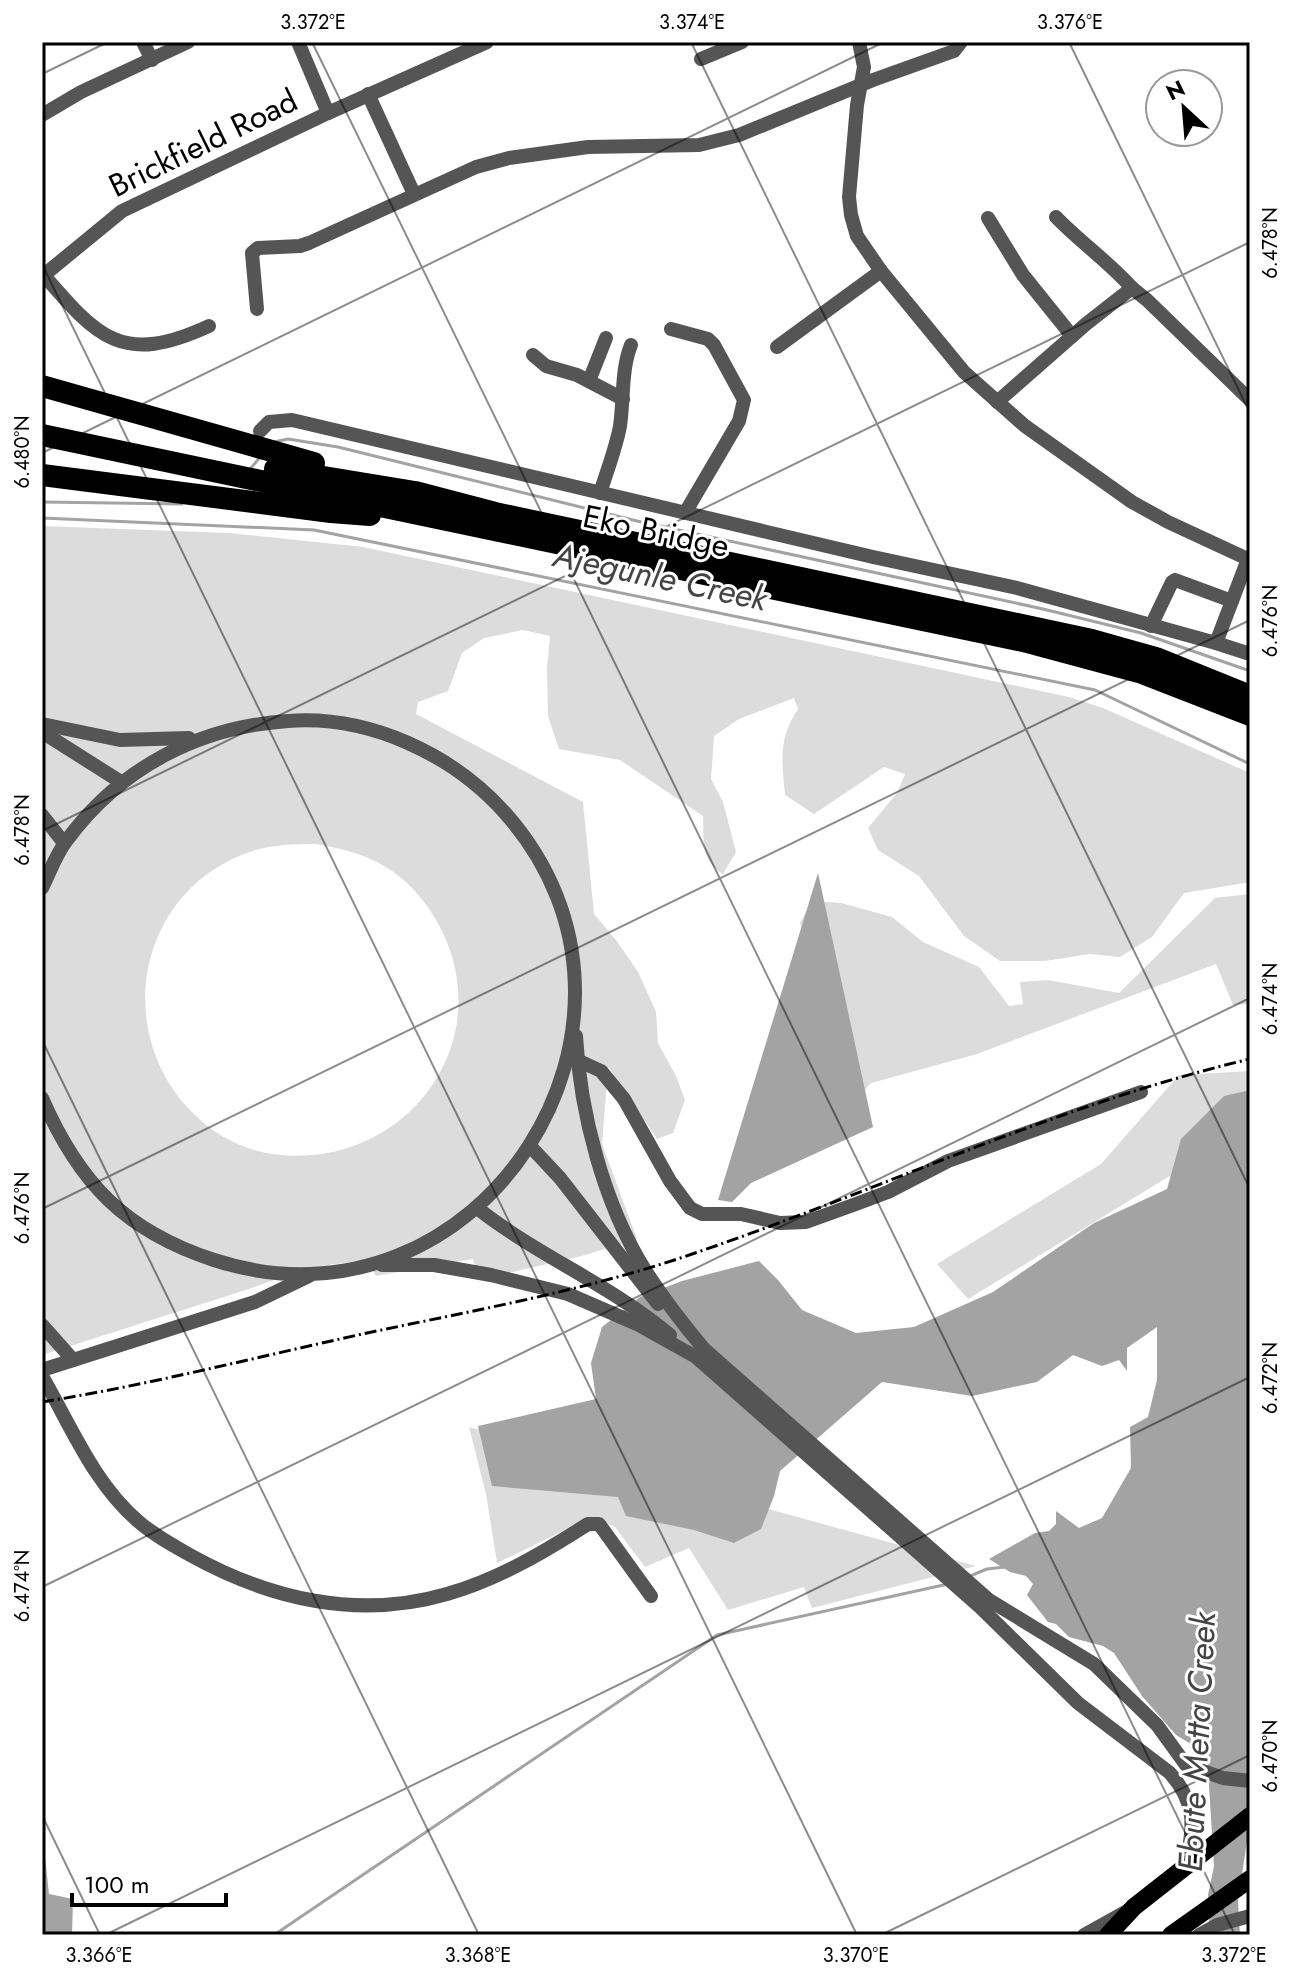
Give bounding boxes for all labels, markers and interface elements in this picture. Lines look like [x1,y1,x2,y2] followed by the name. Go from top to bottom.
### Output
[280,8,346,37] text: 3.372°E
[659,8,725,37] text: 3.374°E
[1037,8,1103,37] text: 3.376°E
[1144,68,1224,148] north arrow
[1160,72,1190,108] text: N
[101,77,305,209] street label: Brickfield Road
[1256,207,1285,279] text: 6.478°N
[8,415,37,489] text: 6.480°N
[579,493,733,569] street label: Eko Bridge
[548,530,773,624] water label: Ajegunle Creek
[1256,585,1285,657] text: 6.476°N
[8,794,37,866] text: 6.478°N
[1256,963,1285,1035] text: 6.474°N
[8,1172,37,1244] text: 6.476°N
[1256,1342,1285,1414] text: 6.472°N
[8,1550,37,1622] text: 6.474°N
[1166,1609,1228,1873] water label: Ebute Metta Creek
[1256,1720,1285,1792] text: 6.470°N
[72,1857,226,1907] scale bar
[84,1867,150,1902] text: 100 m
[65,1941,133,1970] text: 3.366°E
[445,1941,511,1970] text: 3.368°E
[823,1941,889,1970] text: 3.370°E
[1201,1941,1267,1970] text: 3.372°E

